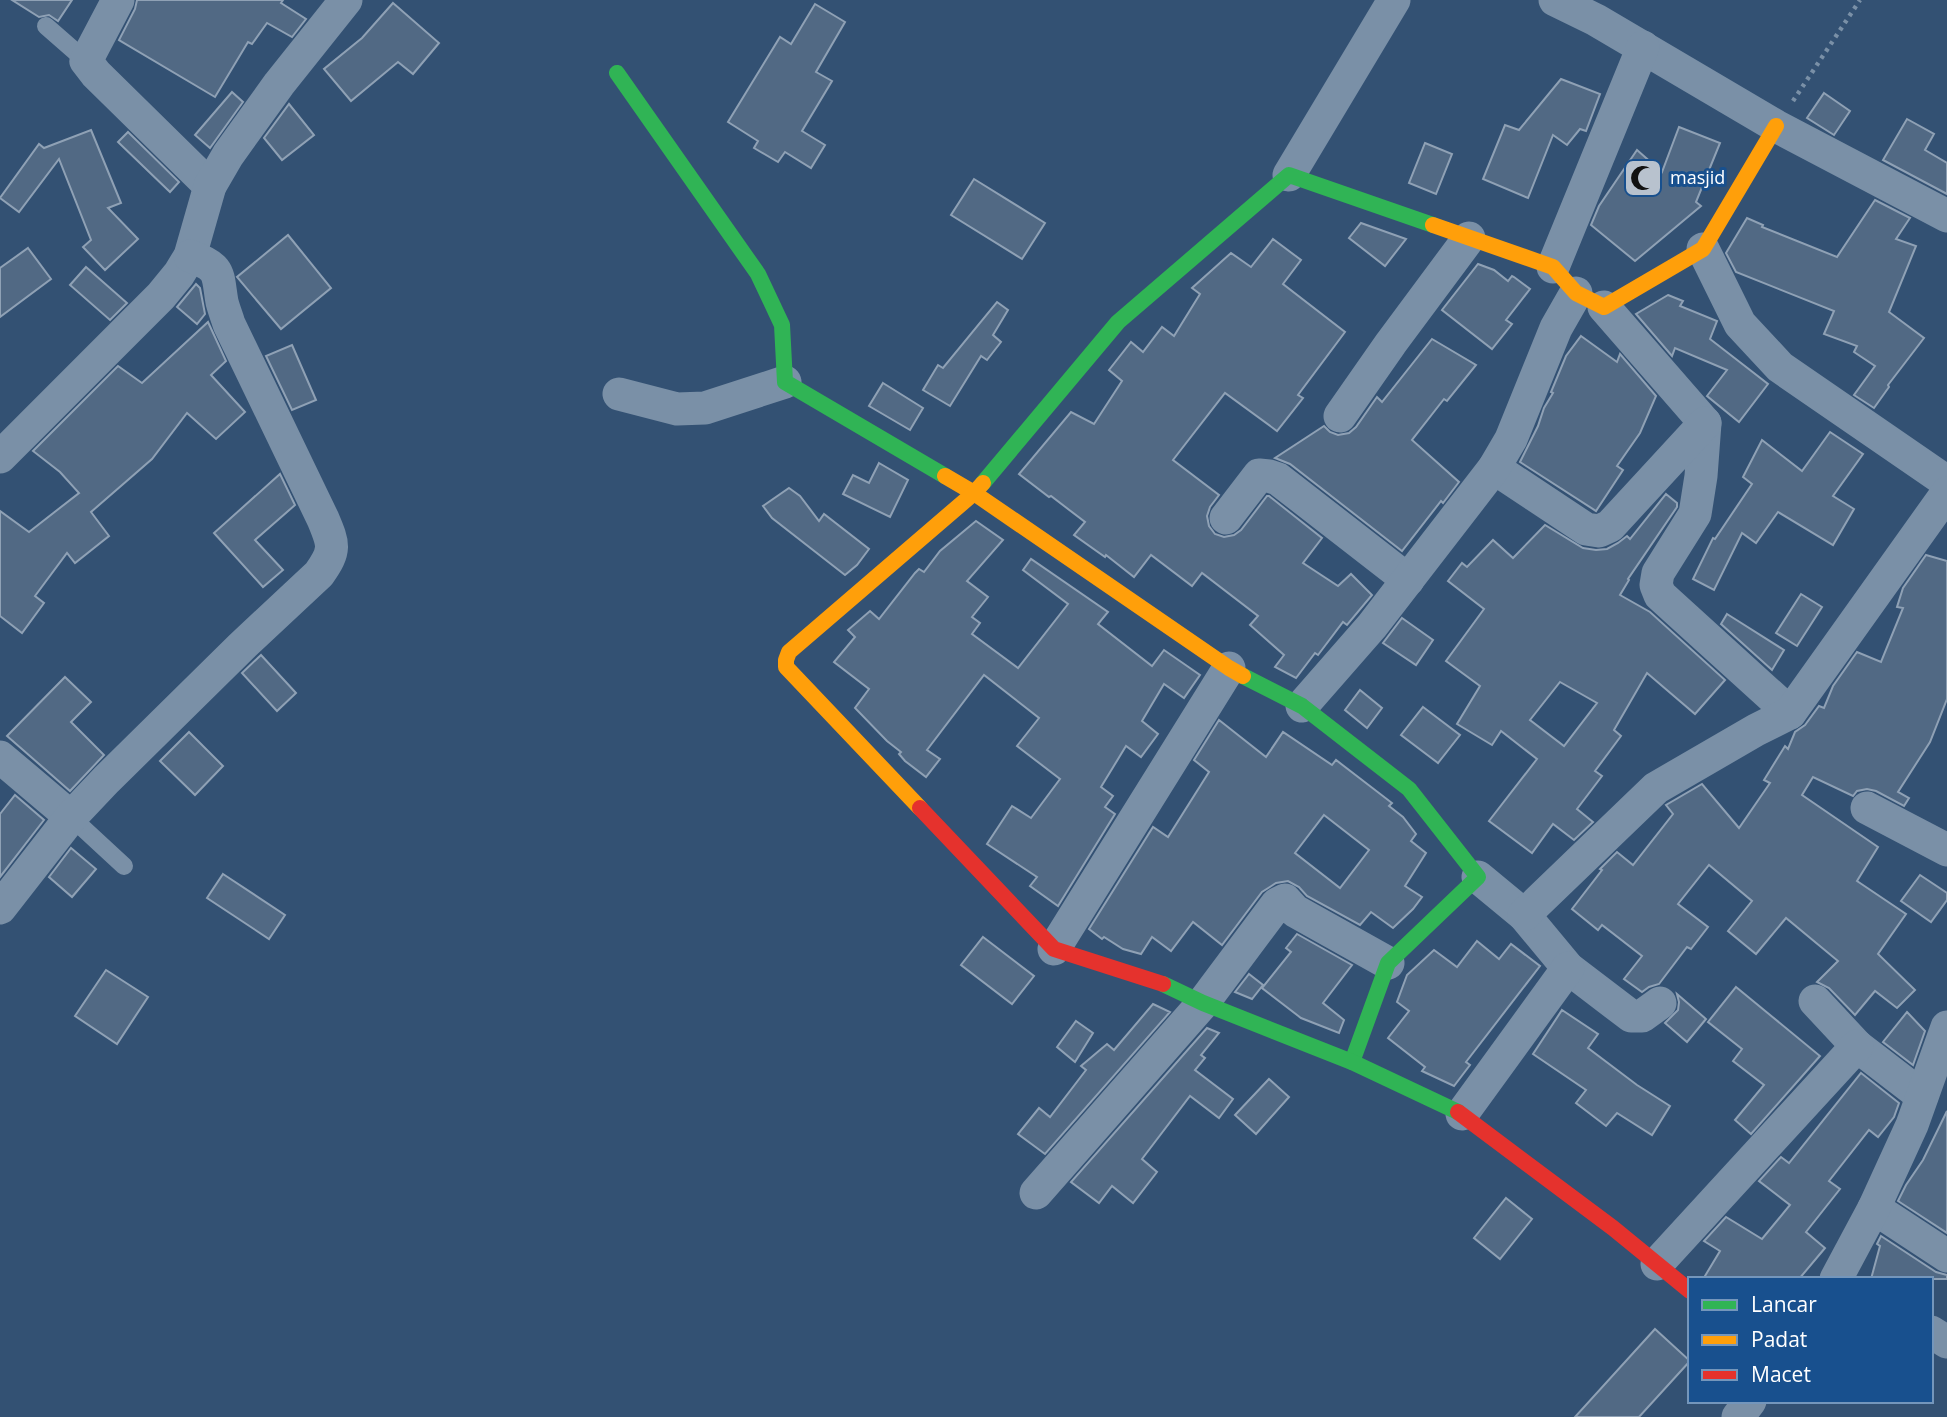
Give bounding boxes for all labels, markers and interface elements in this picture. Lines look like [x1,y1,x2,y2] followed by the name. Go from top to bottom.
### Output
[1622,157,1664,199] mosque icon: masjid
[1670,165,1725,189] place label: masjid
[1688,1277,1933,1403] legend
[1751,1290,1817,1318] text: Lancar
[1751,1325,1807,1353] text: Padat
[1751,1360,1811,1388] text: Macet

